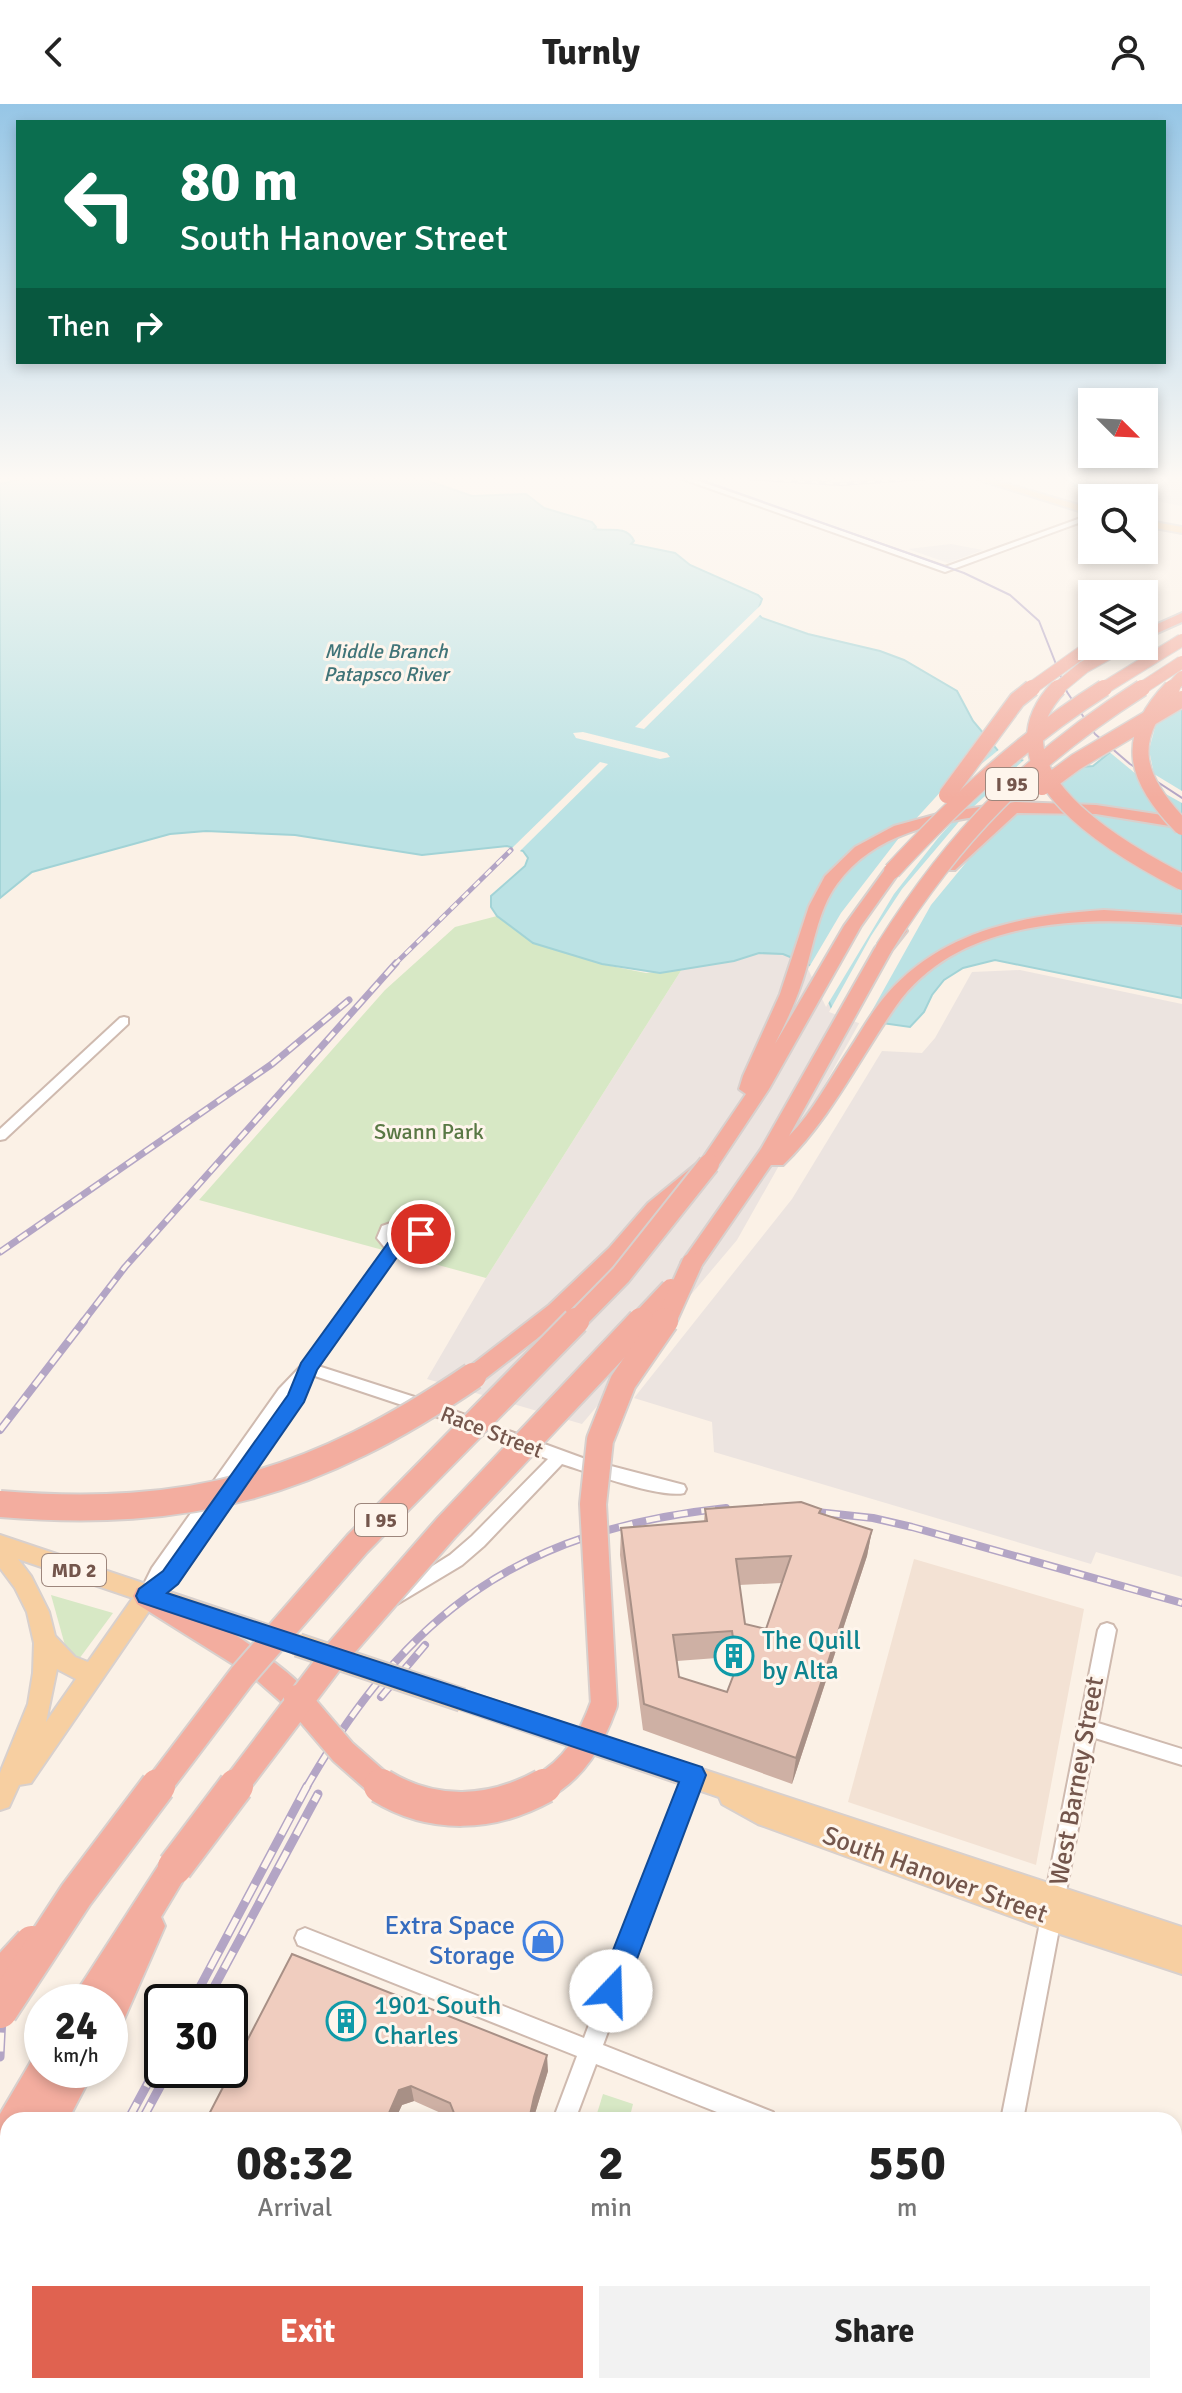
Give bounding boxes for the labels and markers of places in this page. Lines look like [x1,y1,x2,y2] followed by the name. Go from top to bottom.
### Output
[387,1200,455,1268] pin
[762,1625,861,1687] place label: The Quill by Alta
[713,1635,755,1677] building icon: The Quill by Alta
[384,1910,515,1972] place label: Extra Space Storage
[522,1920,564,1962] shop icon: Extra Space Storage
[374,1990,501,2052] place label: 1901 South Charles
[325,2000,367,2042] building icon: 1901 South Charles

